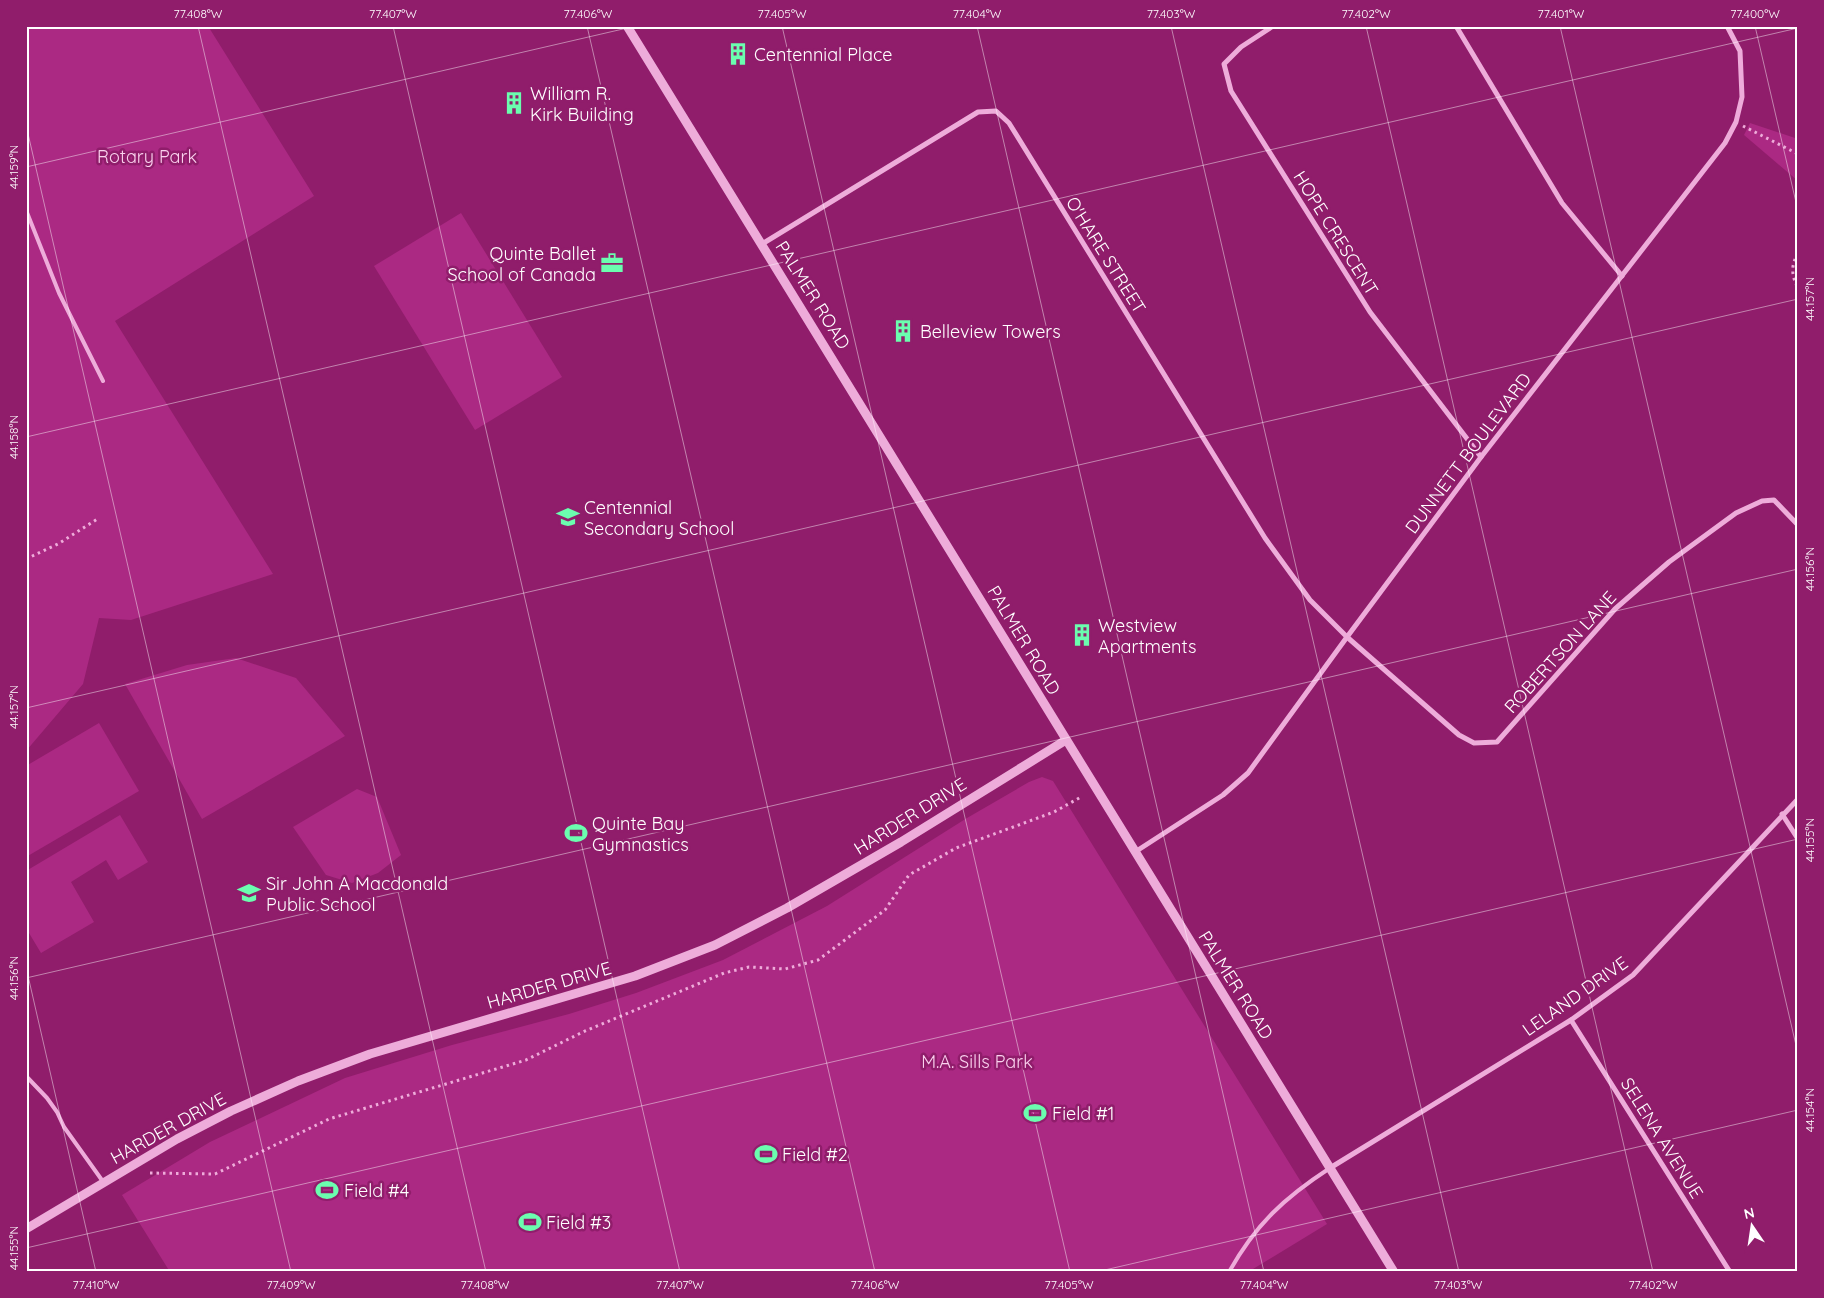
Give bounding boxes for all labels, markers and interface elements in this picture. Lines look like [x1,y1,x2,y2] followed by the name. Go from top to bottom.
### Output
[174,6,223,21] text: 77.408°W
[369,6,417,21] text: 77.407°W
[564,6,613,21] text: 77.406°W
[758,6,807,21] text: 77.405°W
[953,6,1002,21] text: 77.404°W
[1147,6,1196,21] text: 77.403°W
[1341,6,1391,21] text: 77.402°W
[1538,6,1585,21] text: 77.401°W
[1730,6,1780,21] text: 77.400°W
[725,41,751,67] building icon: Centennial Place
[754,43,892,66] place label: Centennial Place
[530,82,634,126] place label: William R. Kirk Building
[501,90,527,116] building icon: William R. Kirk Building
[6,145,21,189] text: 44.159°N
[97,145,197,168] park label: Rotary Park
[1288,166,1384,300] street label: HOPE CRESCENT
[1061,192,1151,318] street label: O'HARE STREET
[771,237,855,353] street label: PALMER ROAD
[447,242,596,286] place label: Quinte Ballet School of Canada
[599,250,625,276] office icon: Quinte Ballet School of Canada
[1802,277,1817,321] text: 44.157°N
[890,318,916,344] building icon: Belleview Towers
[920,320,1061,343] place label: Belleview Towers
[1400,368,1536,538] street label: DUNNETT BOULEVARD
[6,415,21,459] text: 44.158°N
[584,496,734,540] place label: Centennial Secondary School
[555,504,581,530] school or university icon: Centennial Secondary School
[1802,547,1817,591] text: 44.156°N
[982,581,1066,699] street label: PALMER ROAD
[1499,586,1621,718] street label: ROBERTSON LANE
[1098,614,1196,658] place label: Westview Apartments
[1069,622,1095,648] building icon: Westview Apartments
[6,685,21,729] text: 44.157°N
[849,772,971,860] street label: HARDER DRIVE
[592,812,689,856] place label: Quinte Bay Gymnastics
[1802,818,1817,862] text: 44.155°N
[563,820,589,846] sports icon: Quinte Bay Gymnastics
[266,872,448,916] place label: Sir John A Macdonald Public School
[236,880,262,906] school or university icon: Sir John A Macdonald Public School
[1194,927,1278,1043] street label: PALMER ROAD
[1518,951,1632,1041] street label: LELAND DRIVE
[6,956,21,1000] text: 44.156°N
[484,956,614,1014] street label: HARDER DRIVE
[921,1050,1033,1073] park label: M.A. Sills Park
[1616,1073,1708,1203] street label: SELENA AVENUE
[106,1087,230,1169] street label: HARDER DRIVE
[1802,1088,1817,1132] text: 44.154°N
[1022,1100,1048,1126] sports icon: Field #1
[1052,1102,1114,1125] place label: Field #1
[753,1141,779,1167] sports icon: Field #2
[782,1143,848,1166] place label: Field #2
[314,1177,340,1203] sports icon: Field #4
[344,1179,409,1202] place label: Field #4
[1726,1200,1776,1250] north arrow
[1742,1203,1756,1223] text: N
[517,1209,543,1235] sports icon: Field #3
[546,1211,611,1234] place label: Field #3
[6,1226,21,1270] text: 44.155°N
[73,1277,120,1292] text: 77.410°W
[266,1277,316,1292] text: 77.409°W
[461,1277,510,1292] text: 77.408°W
[656,1277,704,1292] text: 77.407°W
[851,1277,900,1292] text: 77.406°W
[1045,1277,1094,1292] text: 77.405°W
[1240,1277,1289,1292] text: 77.404°W
[1434,1277,1483,1292] text: 77.403°W
[1628,1277,1678,1292] text: 77.402°W

